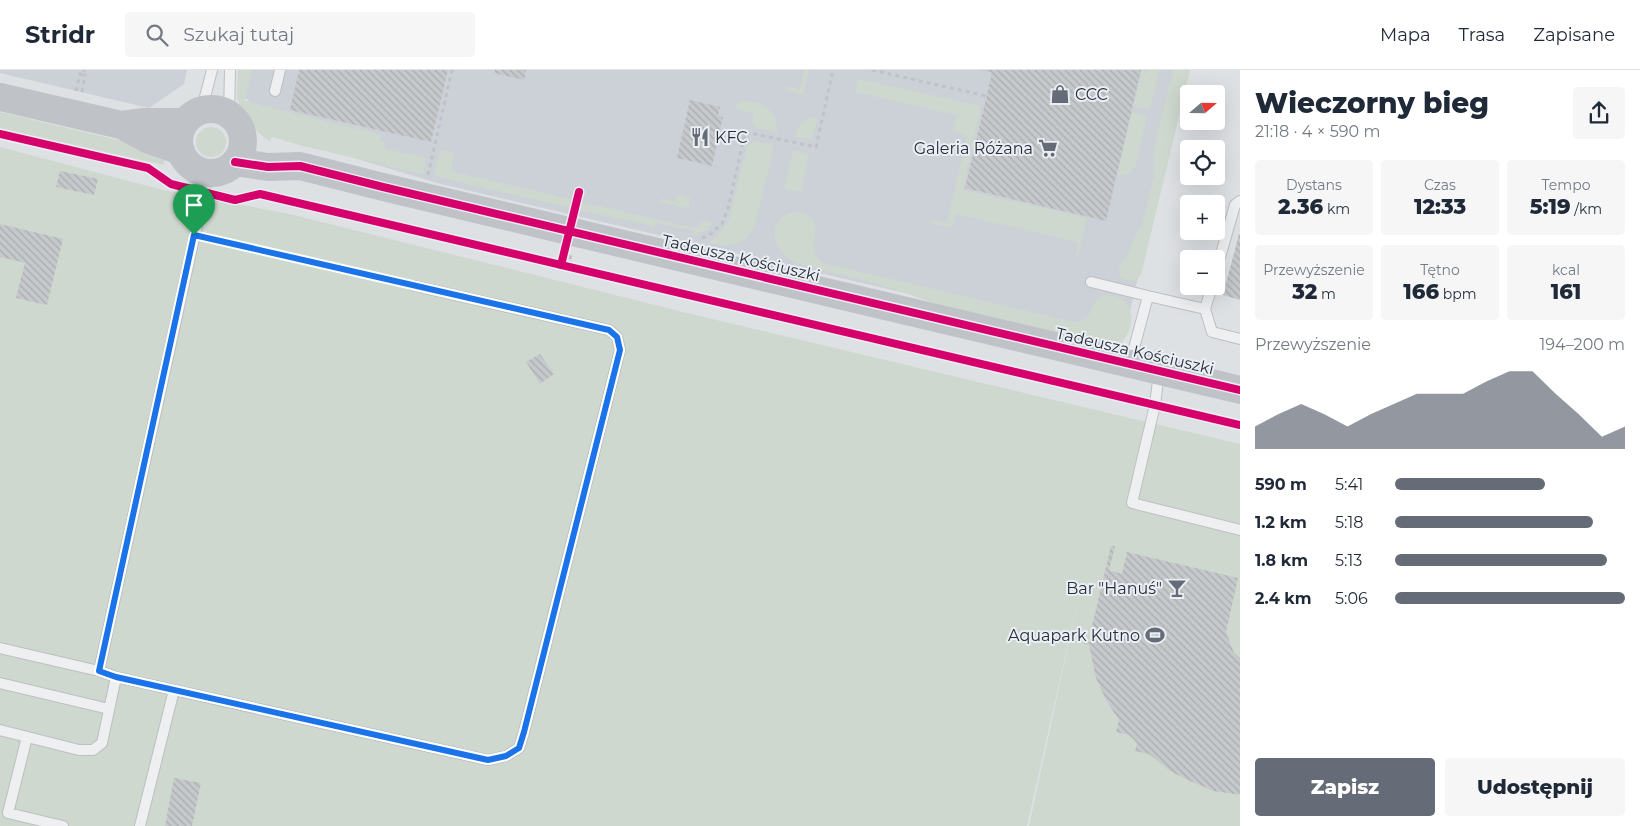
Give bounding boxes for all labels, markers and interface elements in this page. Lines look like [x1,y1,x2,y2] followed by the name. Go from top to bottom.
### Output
[125,12,475,57] search box
[25,20,95,49] text: Stridr
[143,21,171,49] icon: search
[183,23,294,46] text: Szukaj tutaj
[1380,24,1431,46] text: Mapa
[1459,24,1505,46] text: Trasa
[1533,24,1615,46] text: Zapisane
[1049,83,1071,105] shop icon: CCC
[1075,85,1108,104] place label: CCC
[1180,85,1225,130] north arrow
[1180,85,1225,295] map controls
[1255,86,1489,120] text: Wieczorny bieg
[1573,87,1625,139] button: share
[1255,122,1380,141] text: 21:18 · 4 × 590 m
[689,126,711,148] restaurant icon: KFC
[715,128,748,147] place label: KFC
[1037,137,1059,159] supermarket icon: Galeria Różana
[914,139,1033,158] place label: Galeria Różana
[1180,140,1225,185] button: locate
[1286,176,1342,194] text: Dystans
[1424,176,1456,194] text: Czas
[1542,176,1590,194] text: Tempo
[173,184,215,235] pin
[180,191,208,219] icon: arrive
[1278,194,1323,219] text: 2.36
[1414,194,1466,219] text: 12:33
[1530,194,1571,219] text: 5:19
[1180,195,1225,240] button: +
[1323,200,1350,218] text: km
[1571,200,1602,218] text: /km
[660,231,822,285] street label: Tadeusza Kościuszki
[1180,250,1225,295] button: −
[1263,261,1365,279] text: Przewyższenie
[1420,261,1460,279] text: Tętno
[1552,261,1580,279] text: kcal
[1292,279,1317,304] text: 32
[1403,279,1439,304] text: 166
[1551,279,1581,304] text: 161
[1317,285,1336,303] text: m
[1439,285,1477,303] text: bpm
[1054,324,1216,378] street label: Tadeusza Kościuszki
[1255,335,1371,354] text: Przewyższenie
[1540,335,1625,354] text: 194–200 m
[1255,475,1307,494] text: 590 m
[1335,475,1363,494] text: 5:41
[1255,513,1307,532] text: 1.2 km
[1335,513,1363,532] text: 5:18
[1255,551,1308,570] text: 1.8 km
[1335,551,1362,570] text: 5:13
[1166,577,1188,599] bar icon: Bar "Hanuś"
[1066,579,1162,598] place label: Bar "Hanuś"
[1255,589,1312,608] text: 2.4 km
[1335,589,1368,608] text: 5:06
[1144,624,1166,646] sports icon: Aquapark Kutno
[1008,626,1140,645] place label: Aquapark Kutno
[1255,758,1435,816] button: Zapisz
[1445,758,1625,816] button: Udostępnij

